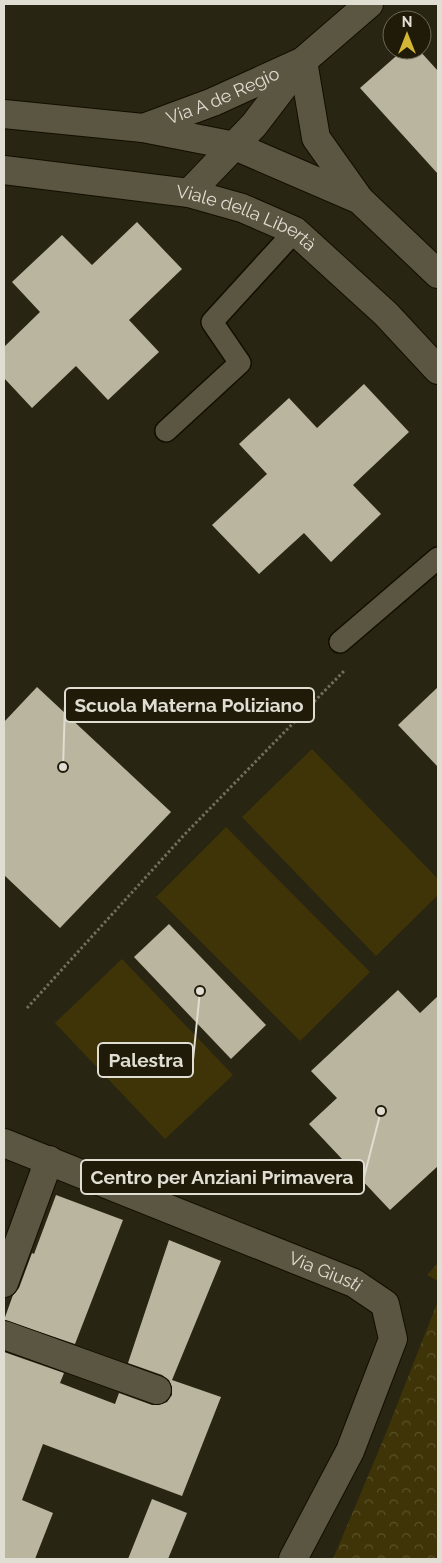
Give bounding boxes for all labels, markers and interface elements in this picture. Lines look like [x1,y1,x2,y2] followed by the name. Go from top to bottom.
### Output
[382,10,432,60] north arrow
[402,14,412,30] text: N
[163,62,283,128] street label: Via A de Regio
[175,181,321,255] street label: Viale della Libertà
[65,688,314,722] callout: Scuola Materna Poliziano
[74,694,304,716] text: Scuola Materna Poliziano
[98,1043,193,1077] callout: Palestra
[109,1049,184,1071] text: Palestra
[81,1160,364,1194] callout: Centro per Anziani Primavera
[91,1166,354,1188] text: Centro per Anziani Primavera
[286,1247,366,1295] street label: Via Giusti

